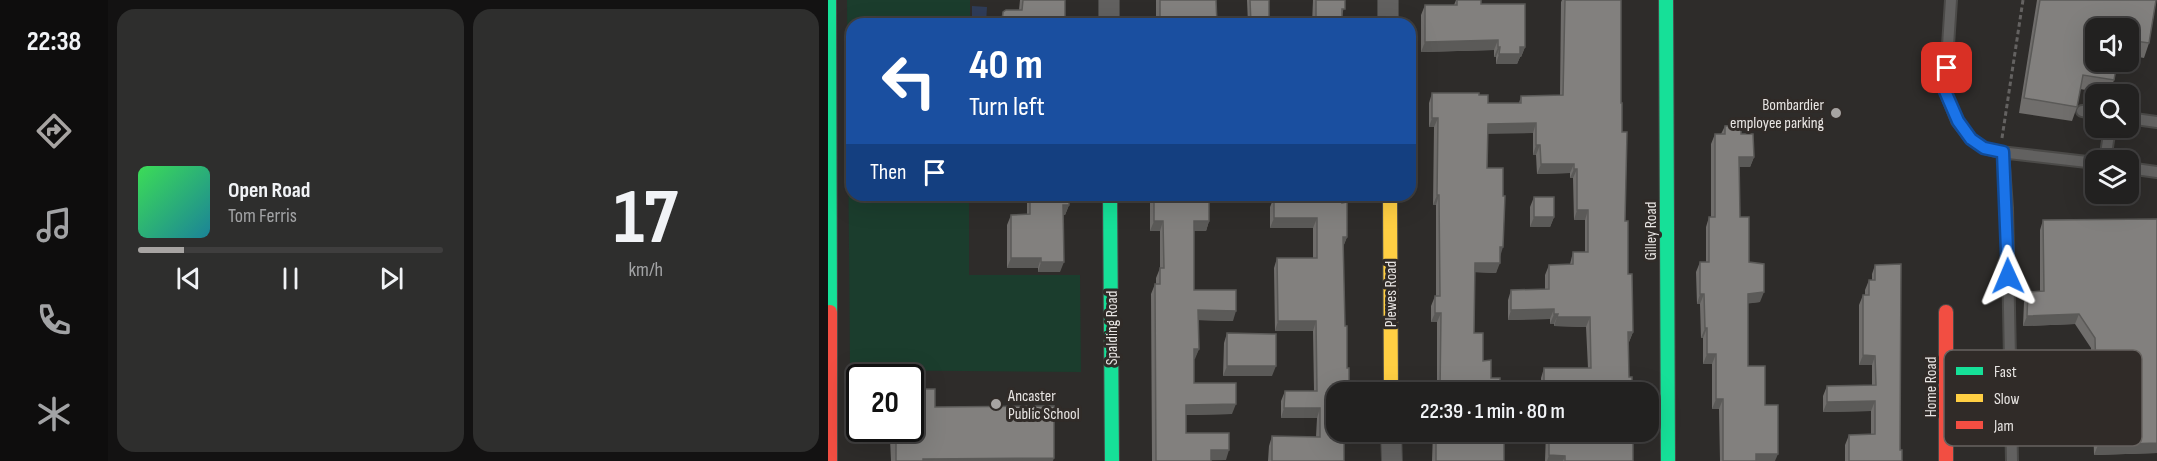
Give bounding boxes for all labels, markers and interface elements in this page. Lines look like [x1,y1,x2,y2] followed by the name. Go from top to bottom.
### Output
[2085,18,2139,204] map controls
[2085,18,2139,72] button: sound
[27,26,81,58] text: 22:38
[969,40,1043,91] text: 40 m
[870,42,948,120] icon: left
[1921,42,1972,93] pin
[1930,51,1963,84] icon: arrive
[2085,84,2139,138] button: search
[969,91,1045,123] text: Turn left
[1730,96,1824,133] place label: Bombardier employee parking
[1829,106,1843,120] marker: Bombardier employee parking
[33,110,75,152] icon: directions
[2085,150,2139,204] button: layers
[918,156,951,189] icon: arrive
[870,159,906,186] text: Then
[614,172,678,265] text: 17
[228,177,310,204] text: Open Road
[1642,202,1661,260] street label: Gilley Road
[33,204,75,246] icon: music
[228,204,297,228] text: Tom Ferris
[1976,244,2040,308] position arrow
[628,258,663,282] text: km/h
[1382,261,1401,327] street label: Plewes Road
[172,262,205,295] icon: previous
[274,262,307,295] icon: pause
[375,262,408,295] icon: next
[1103,291,1122,365] street label: Spalding Road
[33,299,75,341] icon: phone
[1944,350,2142,446] legend
[1922,357,1941,417] street label: Home Road
[1994,363,2017,382] text: Fast
[846,364,924,442] speed limit sign: 20
[1007,387,1080,424] place label: Ancaster Public School
[1994,390,2019,409] text: Slow
[33,393,75,435] icon: climate
[989,397,1003,411] marker: Ancaster Public School
[1420,398,1565,425] text: 22:39 · 1 min · 80 m
[1993,417,2014,436] text: Jam

